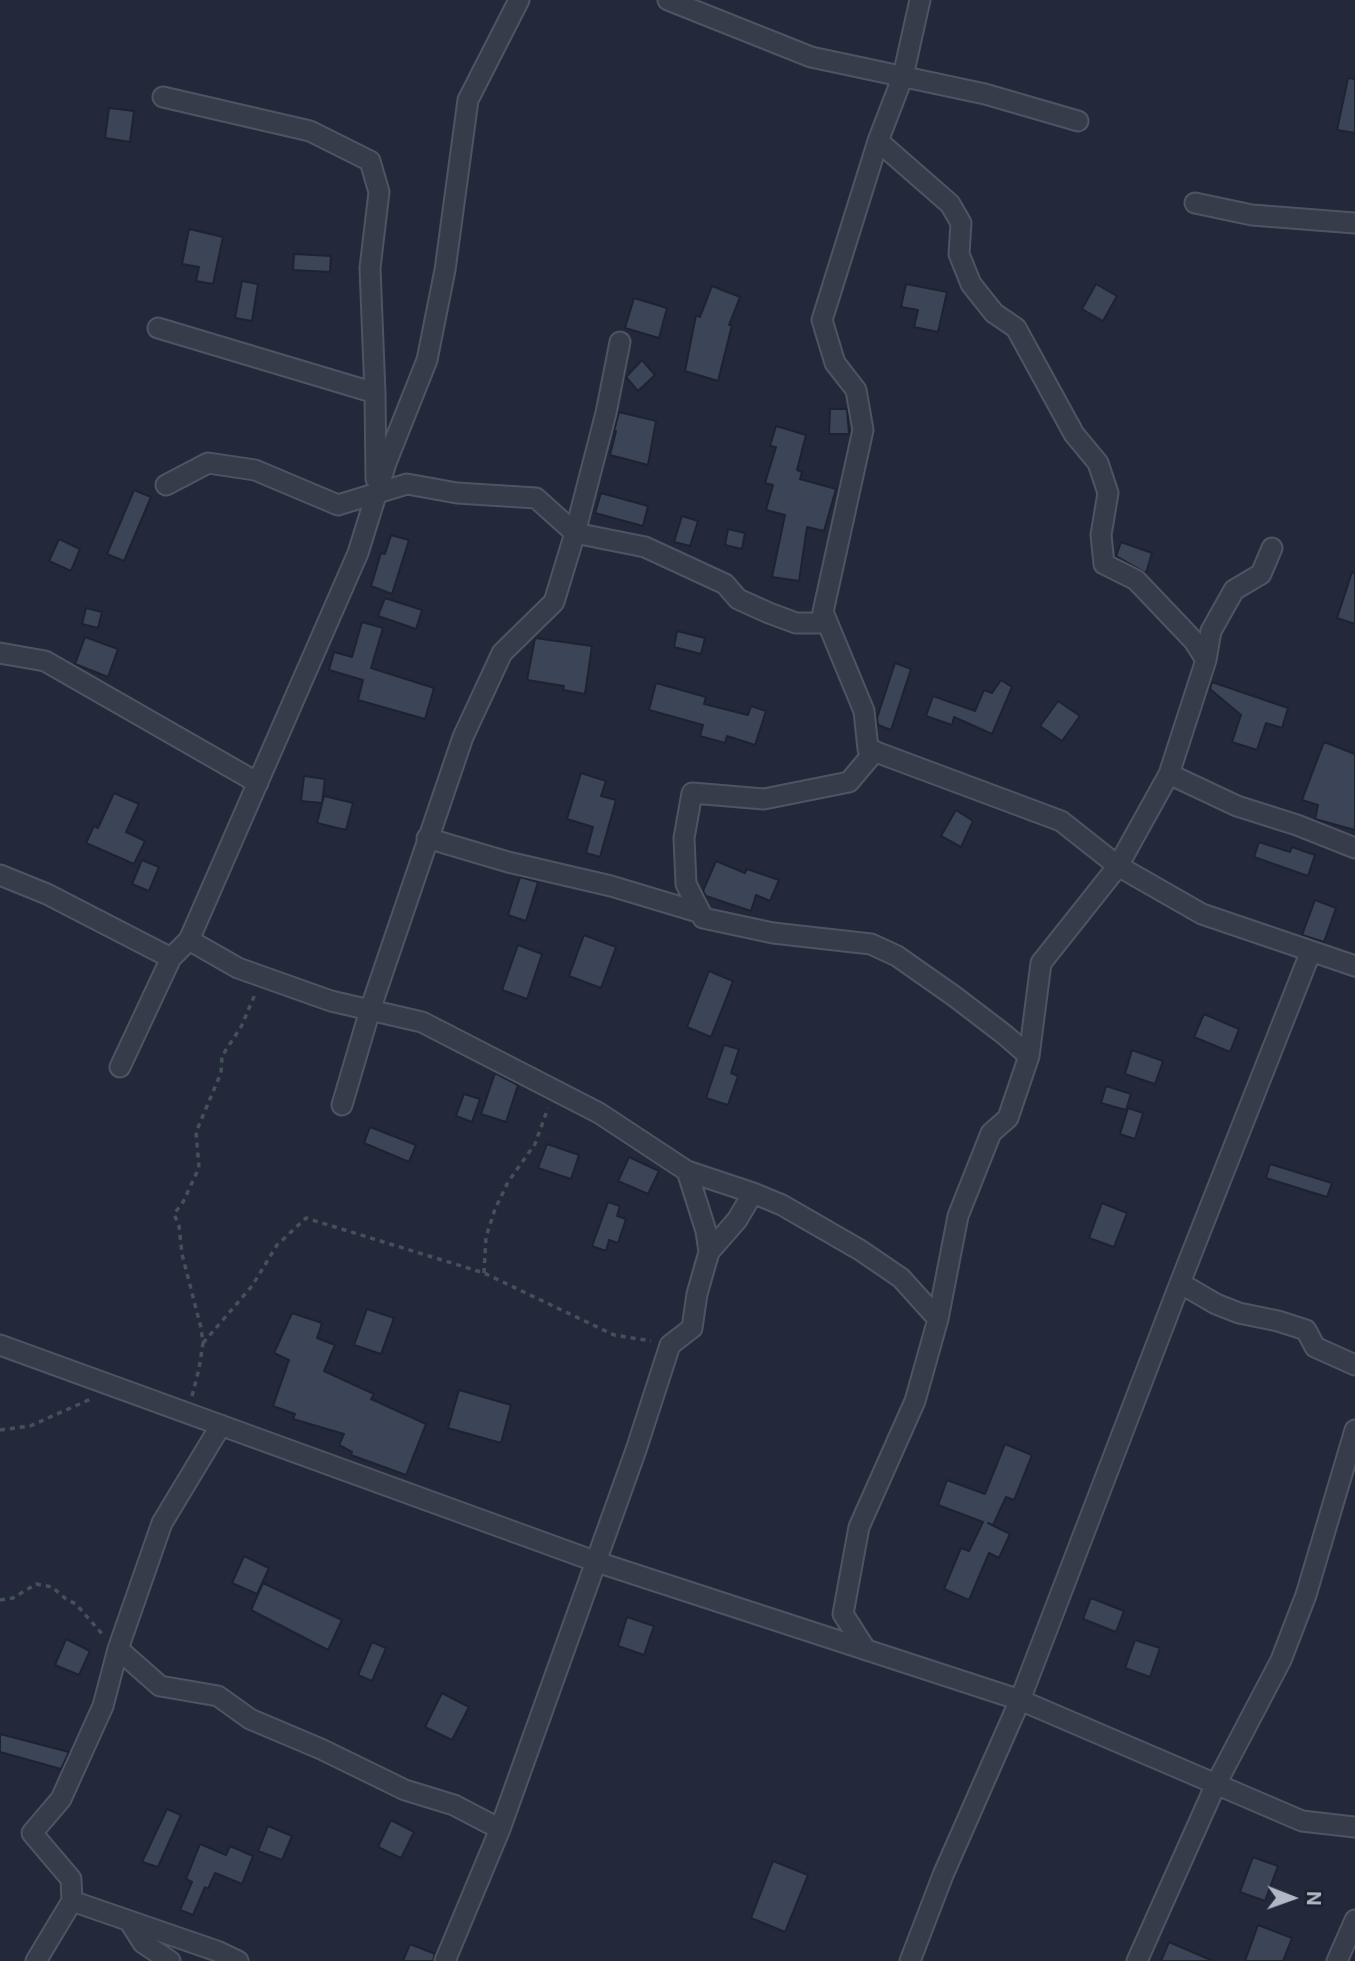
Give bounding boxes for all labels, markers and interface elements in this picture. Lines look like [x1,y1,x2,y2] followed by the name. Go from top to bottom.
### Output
[1257,1863,1327,1933] north arrow
[1302,1891,1325,1906] text: N

